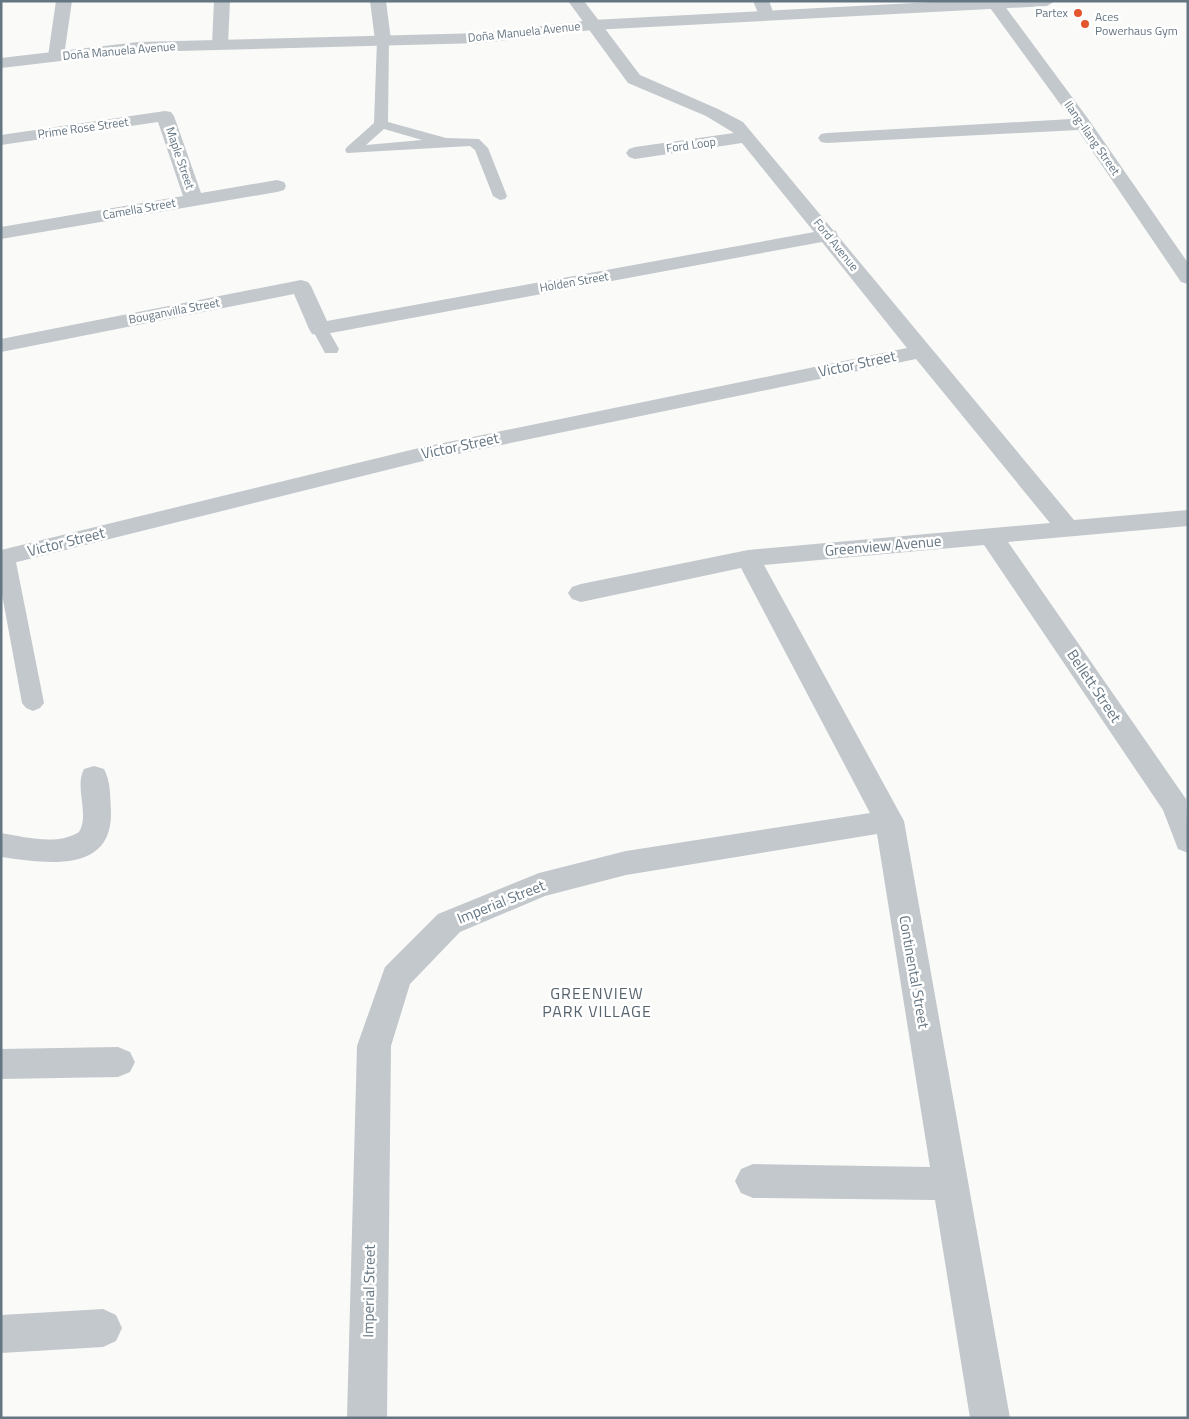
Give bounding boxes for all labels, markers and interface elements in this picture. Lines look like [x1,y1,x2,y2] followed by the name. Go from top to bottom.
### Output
[1035,3,1069,22] place label: Partex
[1072,7,1084,19] marker: Partex
[1095,7,1178,40] place label: Aces Powerhaus Gym
[467,16,581,47] street label: Doña Manuela Avenue
[1079,18,1091,30] marker: Aces Powerhaus Gym
[62,36,176,65] street label: Doña Manuela Avenue
[1060,96,1126,180] street label: Ilang-Ilang Street
[36,112,130,143] street label: Prime Rose Street
[161,124,200,192] street label: Maple Street
[665,132,717,157] street label: Ford Loop
[101,193,178,224] street label: Camella Street
[809,214,864,275] street label: Ford Avenue
[538,266,611,297] street label: Holden Street
[127,292,222,329] street label: Bouganvilla Street
[816,344,899,383] street label: Victor Street
[419,426,502,465] street label: Victor Street
[25,521,108,562] street label: Victor Street
[824,529,942,562] street label: Greenview Avenue
[1061,645,1128,727] street label: Bellett Street
[453,873,549,930] street label: Imperial Street
[893,914,936,1031] street label: Continental Street
[542,981,652,1023] district label: GREENVIEW PARK VILLAGE
[356,1243,381,1338] street label: Imperial Street

